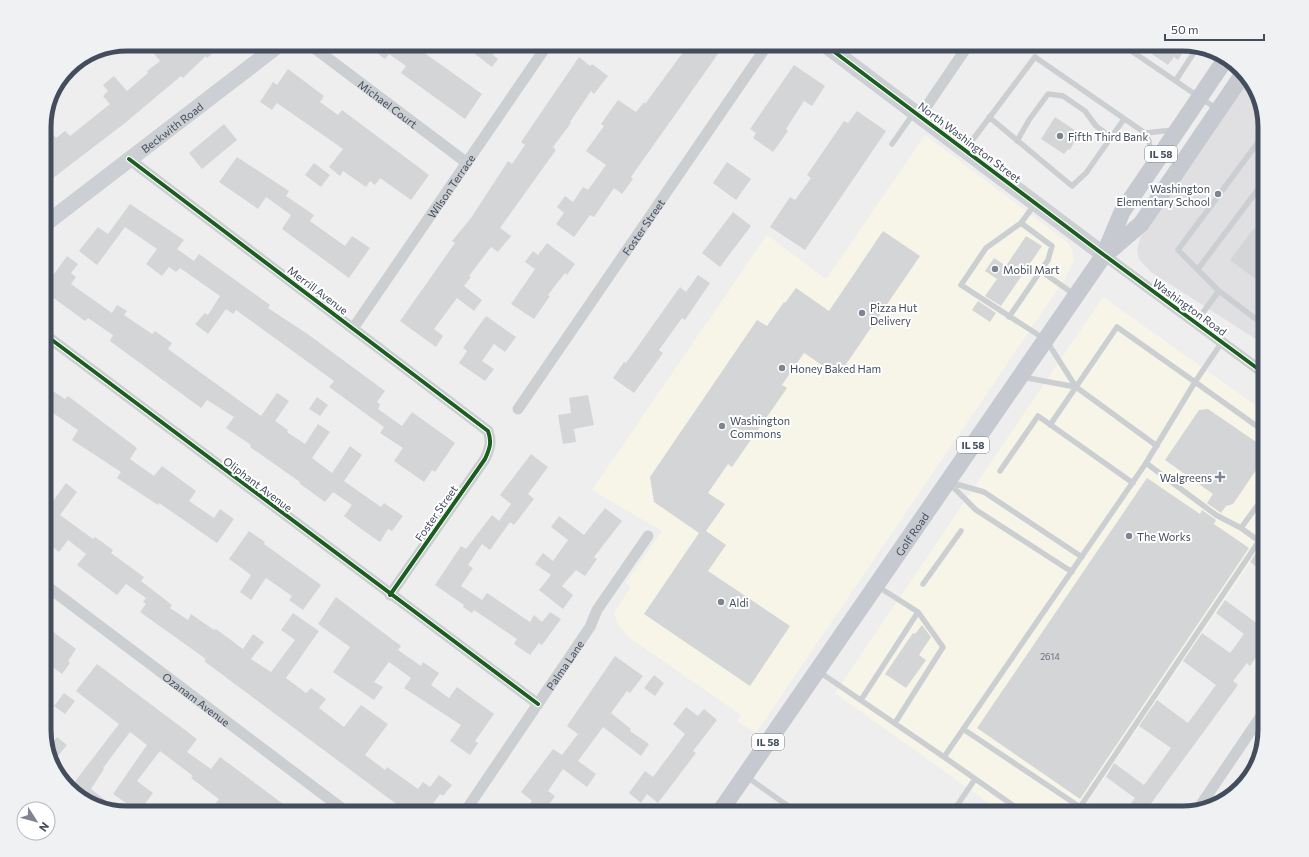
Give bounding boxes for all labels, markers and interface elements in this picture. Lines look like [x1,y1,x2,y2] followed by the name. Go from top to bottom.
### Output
[1165,16,1264,42] scale bar
[1171,22,1199,36] text: 50 m
[356,77,421,130] street label: Michael Court
[138,99,205,155] street label: Beckwith Road
[916,99,1024,185] street label: North Washington Street
[1068,130,1148,143] place label: Fifth Third Bank
[1055,131,1065,141] marker: Fifth Third Bank
[1145,146,1177,162] road number: IL 58
[424,151,477,220] street label: Wilson Terrace
[1117,182,1210,208] place label: Washington Elementary School
[1213,189,1223,199] marker: Washington Elementary School
[619,196,667,257] street label: Foster Street
[285,263,351,317] street label: Merrill Avenue
[1003,263,1060,276] place label: Mobil Mart
[990,264,1000,274] marker: Mobil Mart
[1151,276,1229,338] street label: Washington Road
[870,301,918,327] place label: Pizza Hut Delivery
[857,308,867,318] marker: Pizza Hut Delivery
[790,362,881,375] place label: Honey Baked Ham
[777,363,787,373] marker: Honey Baked Ham
[730,414,790,440] place label: Washington Commons
[717,421,727,431] marker: Washington Commons
[957,437,989,453] road number: IL 58
[221,454,295,514] street label: Oliphant Avenue
[1160,471,1212,484] place label: Walgreens
[1215,472,1225,482] marker: Walgreens
[412,482,460,543] street label: Foster Street
[892,510,931,558] street label: Golf Road
[1137,530,1191,543] place label: The Works
[1124,531,1134,541] marker: The Works
[729,596,749,609] place label: Aldi
[716,597,726,607] marker: Aldi
[543,637,586,692] street label: Palma Lane
[1040,651,1060,662] house number: 2614
[160,669,233,729] street label: Ozanam Avenue
[752,734,784,750] road number: IL 58
[16,801,56,841] north arrow
[37,820,52,834] text: N

